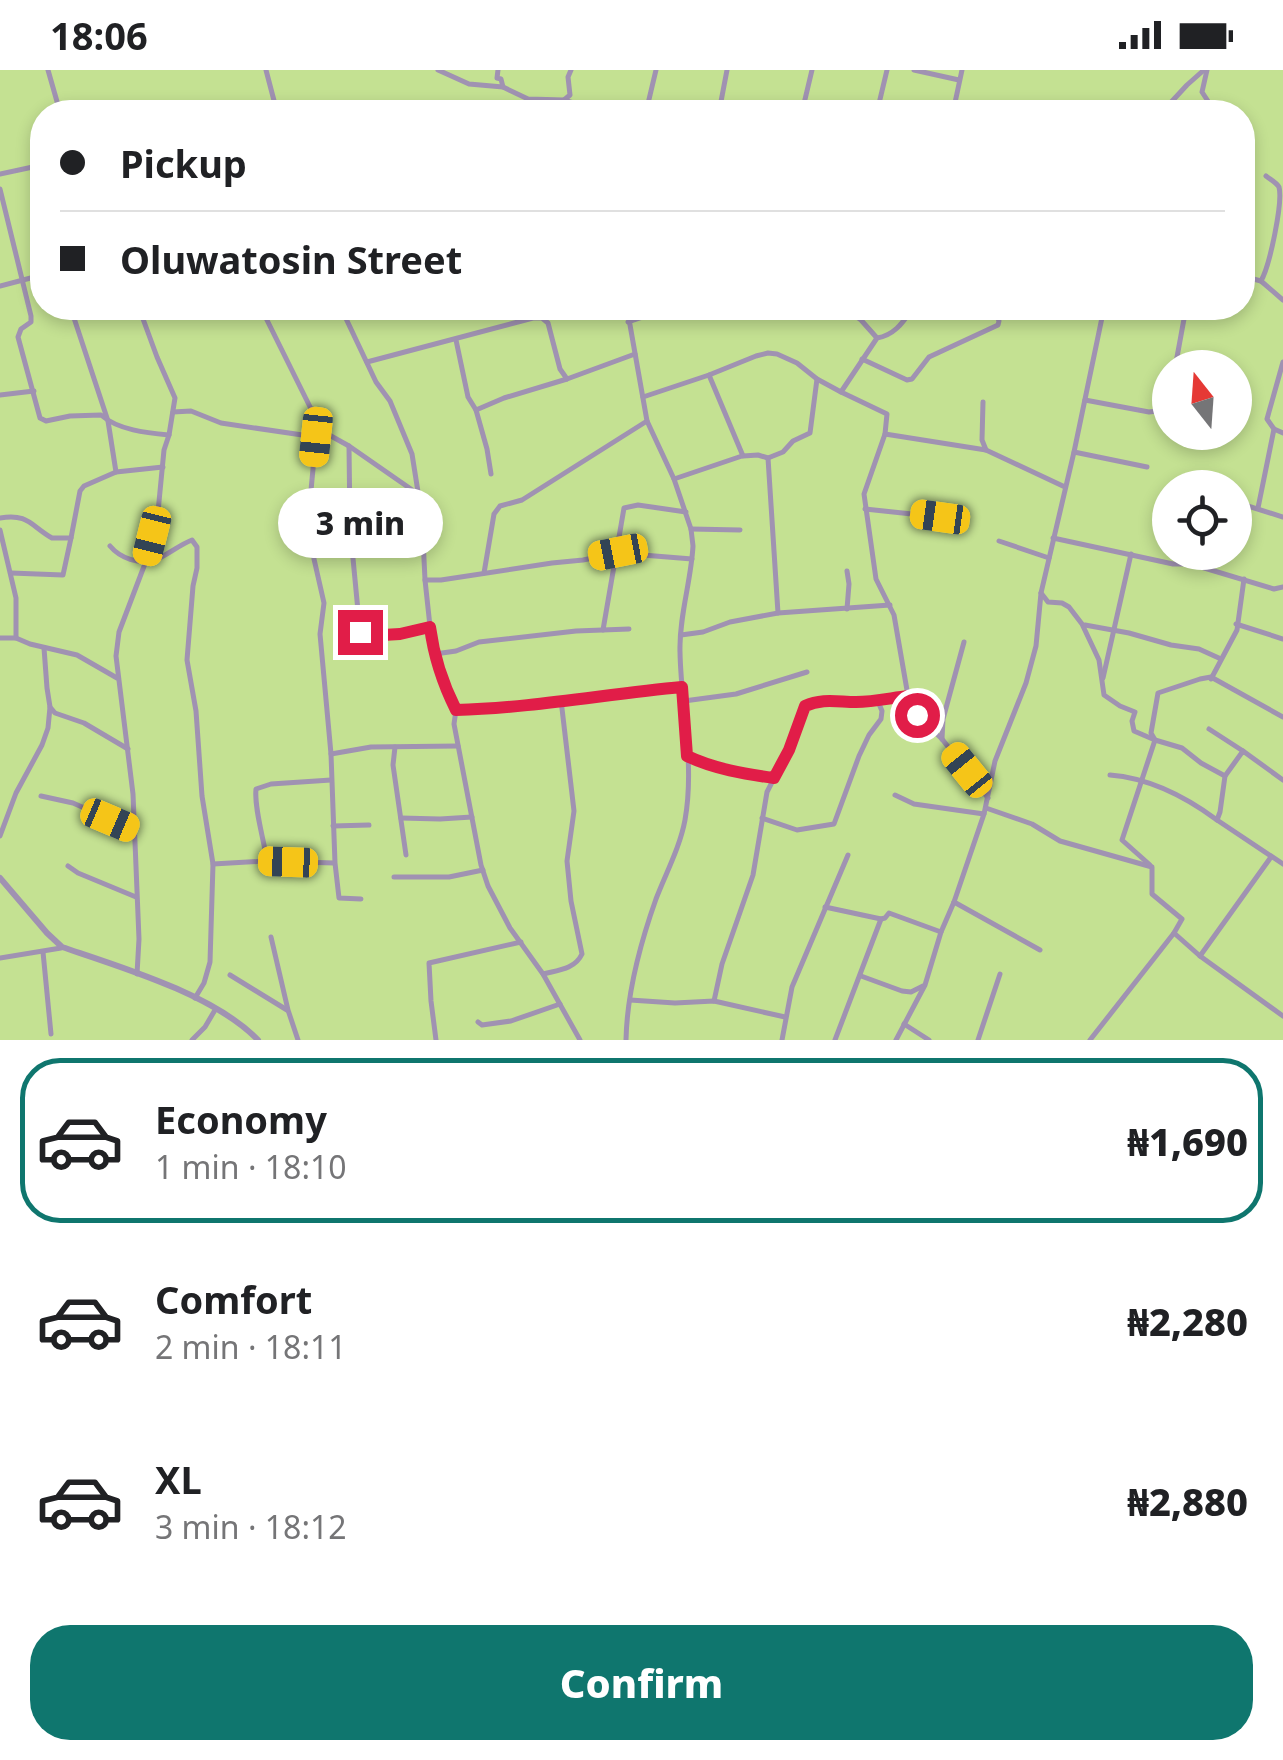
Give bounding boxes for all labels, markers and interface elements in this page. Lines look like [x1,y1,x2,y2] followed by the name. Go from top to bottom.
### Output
[50,9,148,61] text: 18:06
[120,137,247,189] text: Pickup
[120,233,462,285] text: Oluwatosin Street
[1152,350,1252,450] north arrow
[1152,350,1252,570] map controls
[298,406,334,468] car
[1152,470,1252,570] button: locate
[278,487,442,557] callout: 3 min
[908,498,972,536] car
[316,501,405,544] text: 3 min
[130,503,174,569] car
[586,532,650,572] car
[338,610,383,655] route end
[895,693,940,738] route start
[936,737,998,803] car
[77,794,143,846] car
[257,846,319,878] car
[155,1093,327,1145] text: Economy
[35,1096,125,1186] icon: car
[1127,1115,1248,1167] text: ₦1,690
[155,1145,347,1188] text: 1 min · 18:10
[155,1273,312,1325] text: Comfort
[35,1276,125,1366] icon: car
[1127,1295,1248,1347] text: ₦2,280
[155,1325,347,1368] text: 2 min · 18:11
[155,1453,202,1505] text: XL
[35,1456,125,1546] icon: car
[1127,1475,1248,1527] text: ₦2,880
[155,1505,347,1548] text: 3 min · 18:12
[30,1625,1253,1740] button: Confirm

